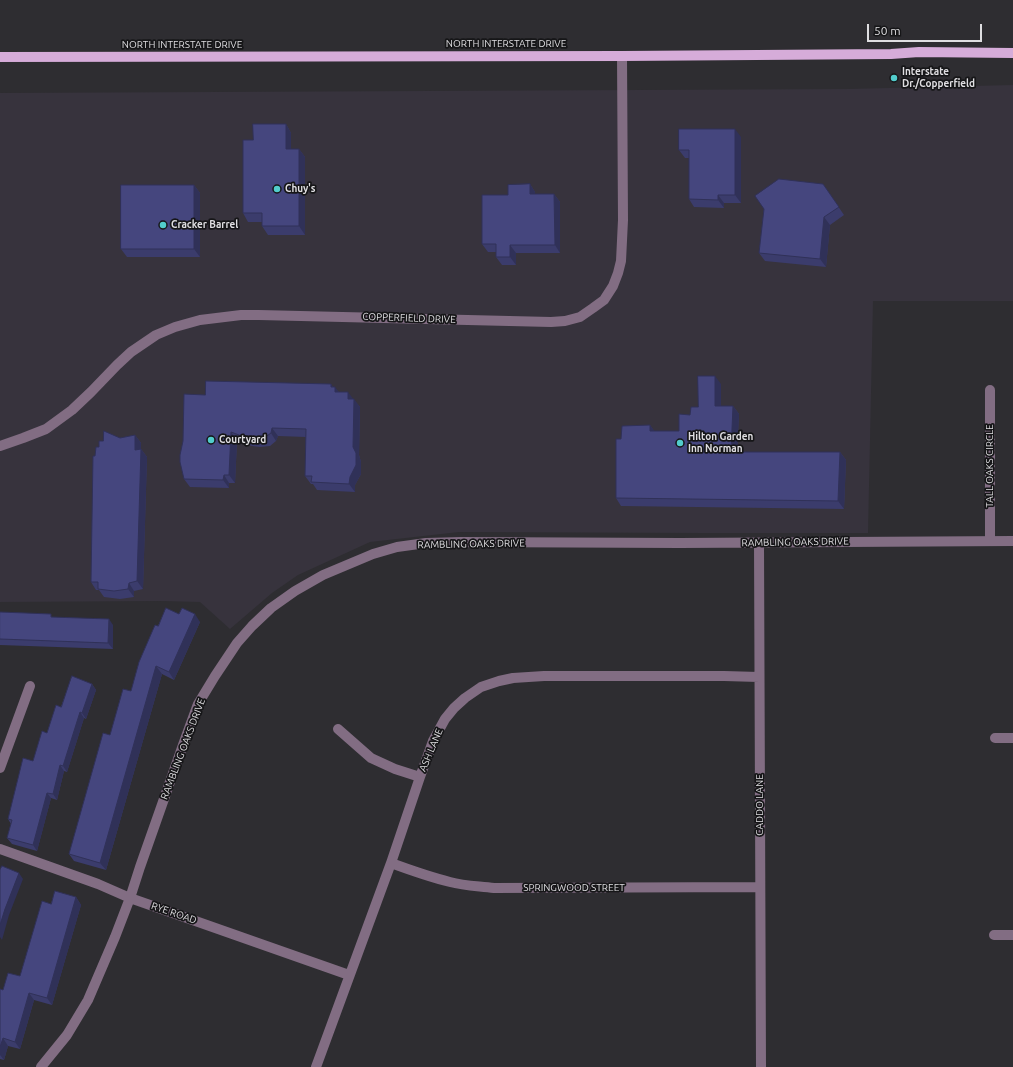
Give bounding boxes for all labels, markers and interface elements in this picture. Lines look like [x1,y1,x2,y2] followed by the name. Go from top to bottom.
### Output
[869,16,984,42] scale bar
[874,24,901,37] text: 50 m
[446,38,566,50] street label: NORTH INTERSTATE DRIVE
[122,39,242,51] street label: NORTH INTERSTATE DRIVE
[902,66,975,90] place label: Interstate Dr./Copperfield
[889,73,899,83] marker: Interstate Dr./Copperfield
[285,183,315,195] place label: Chuy's
[272,184,282,194] marker: Chuy's
[171,219,238,231] place label: Cracker Barrel
[158,220,168,230] marker: Cracker Barrel
[362,310,456,326] street label: COPPERFIELD DRIVE
[984,424,996,508] street label: TALL OAKS CIRCLE
[688,431,753,454] place label: Hilton Garden Inn Norman
[219,434,266,446] place label: Courtyard
[206,435,216,445] marker: Courtyard
[675,438,685,448] marker: Hilton Garden Inn Norman
[741,535,849,549] street label: RAMBLING OAKS DRIVE
[417,537,525,551] street label: RAMBLING OAKS DRIVE
[158,697,208,801] street label: RAMBLING OAKS DRIVE
[417,727,445,773] street label: ASH LANE
[754,774,766,836] street label: CADDO LANE
[523,882,625,894] street label: SPRINGWOOD STREET
[150,900,198,926] street label: RYE ROAD

